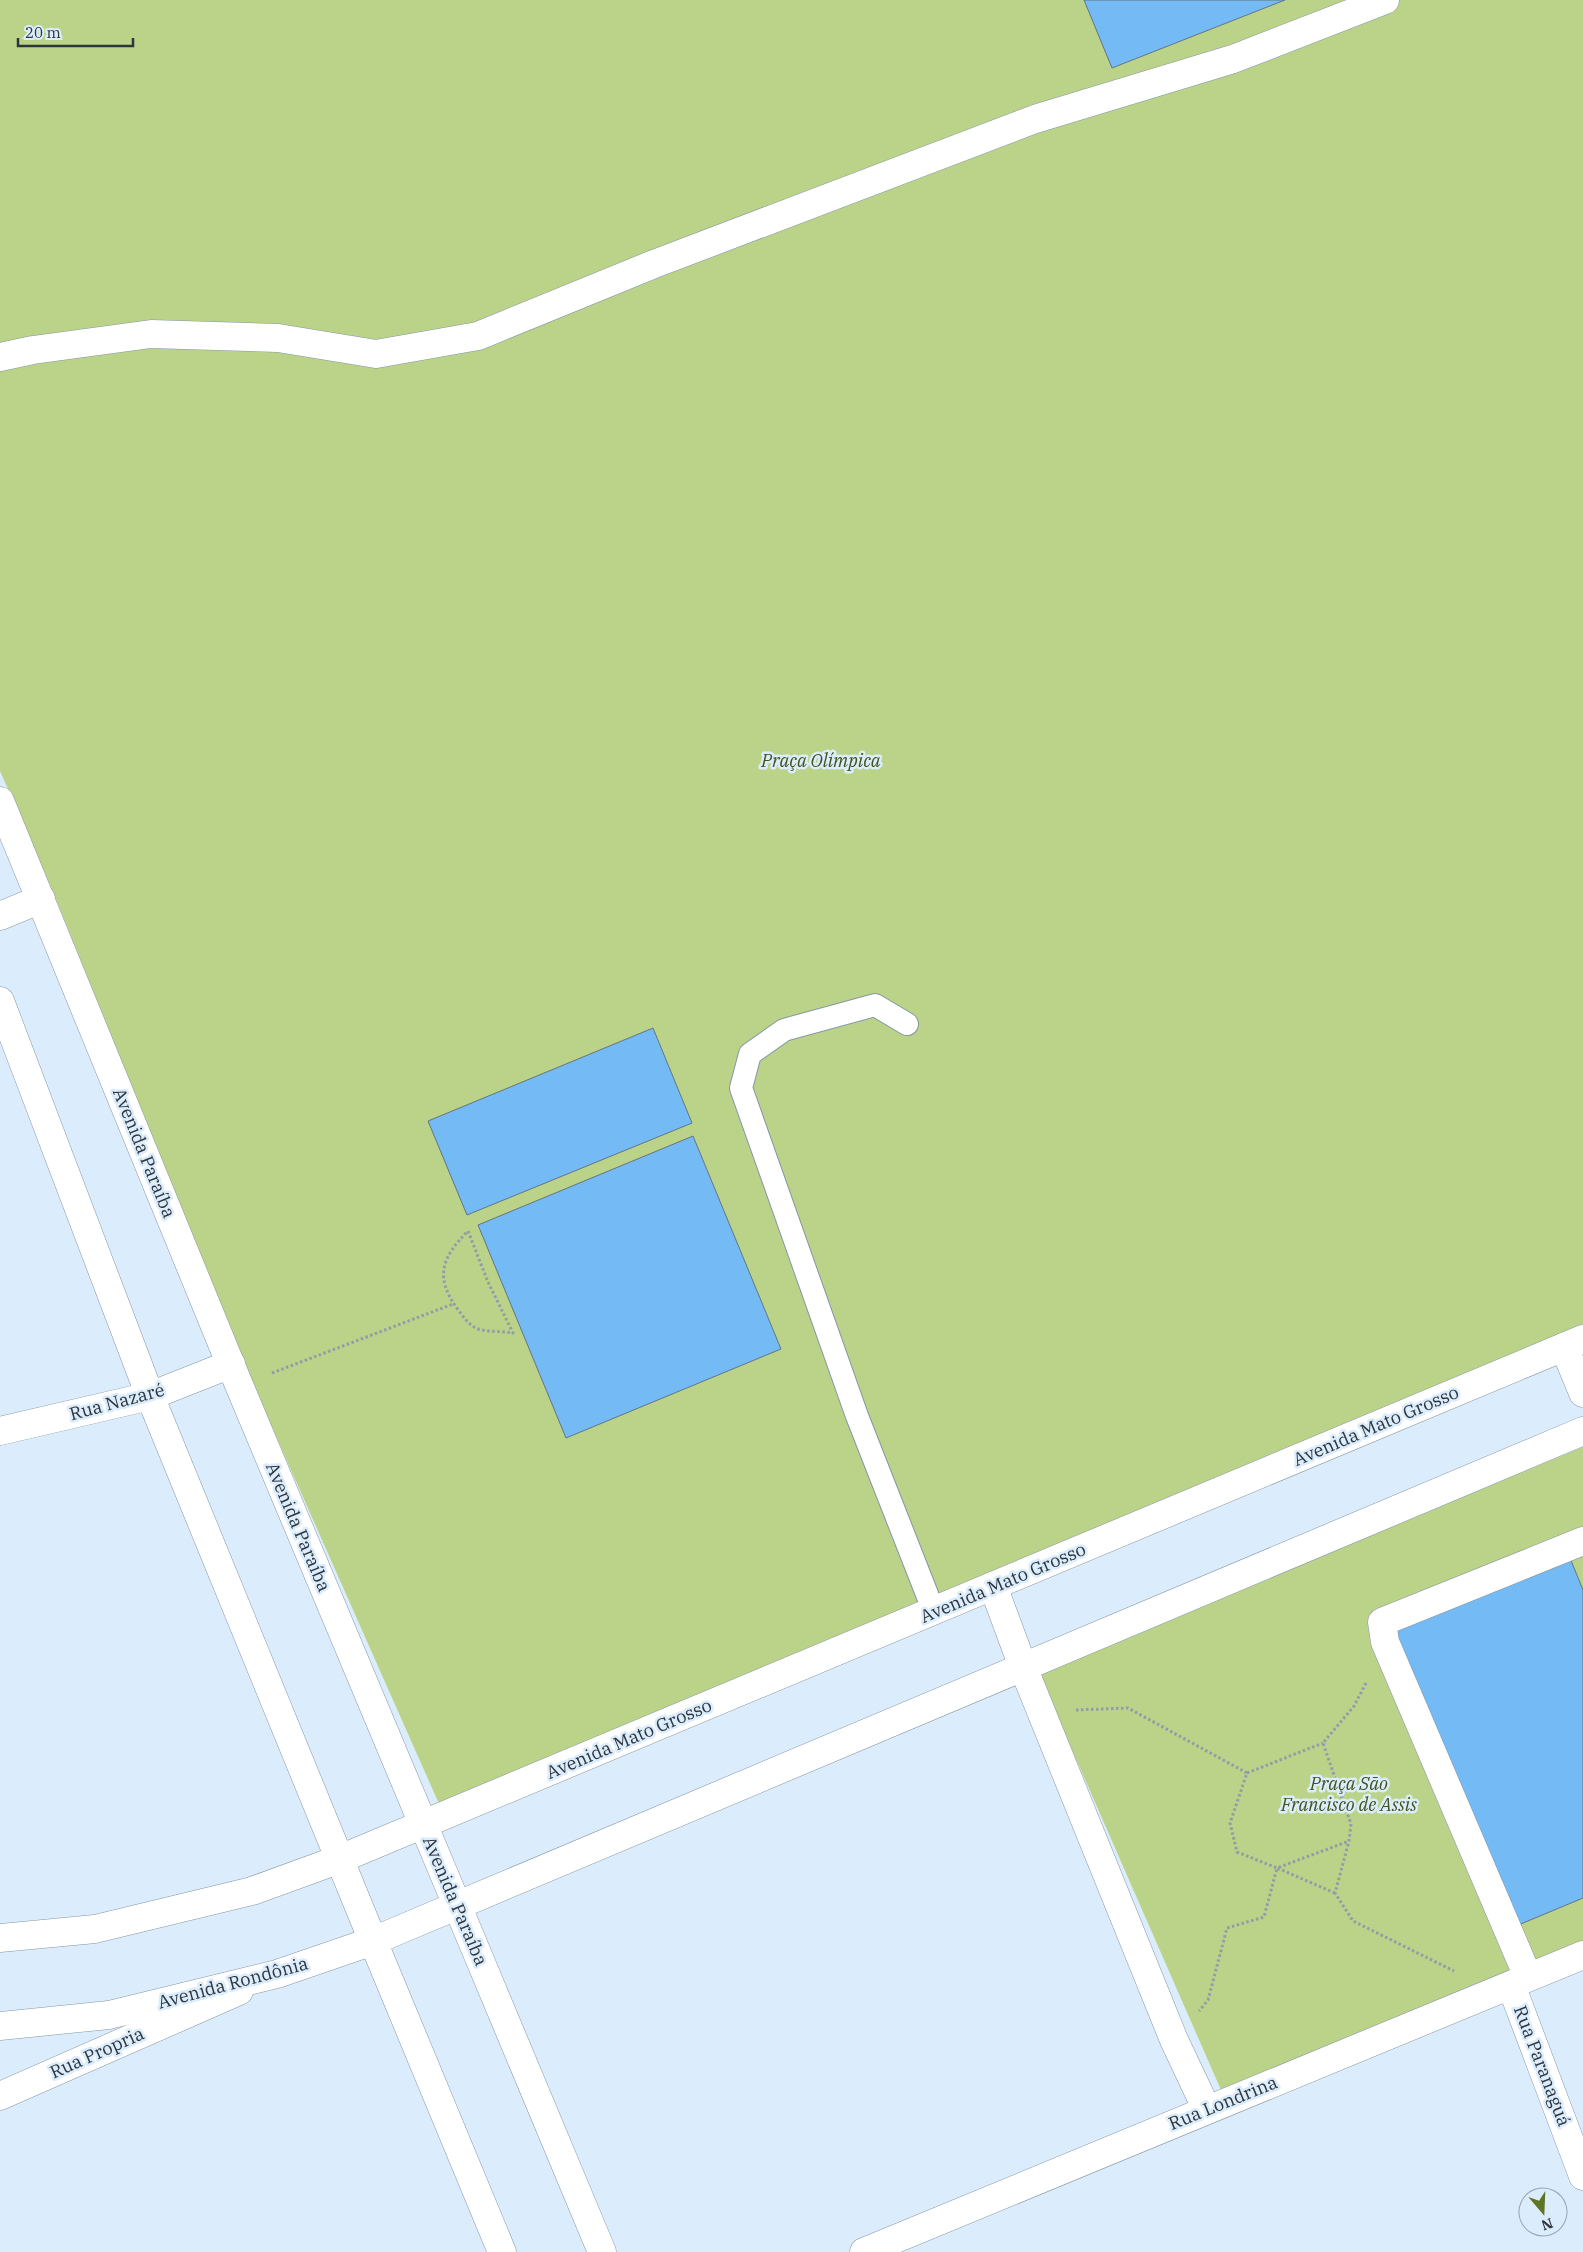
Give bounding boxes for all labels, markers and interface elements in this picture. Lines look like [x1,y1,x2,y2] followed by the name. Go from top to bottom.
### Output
[18,15,132,47] scale bar
[25,23,61,42] text: 20 m
[760,749,881,772] park label: Praça Olímpica
[108,1084,181,1221] street label: Avenida Paraíba
[67,1378,167,1425] street label: Rua Nazaré
[1289,1380,1462,1471] street label: Avenida Mato Grosso
[261,1459,336,1595] street label: Avenida Paraíba
[916,1537,1089,1628] street label: Avenida Mato Grosso
[542,1693,715,1784] street label: Avenida Mato Grosso
[1280,1772,1417,1816] park label: Praça São Francisco de Assis
[418,1833,493,1969] street label: Avenida Paraíba
[155,1951,311,2014] street label: Avenida Rondônia
[1509,2002,1576,2130] street label: Rua Paranaguá
[46,2021,148,2084] street label: Rua Propria
[1165,2070,1281,2135] street label: Rua Londrina
[1518,2187,1568,2237] north arrow
[1539,2214,1555,2235] text: N

